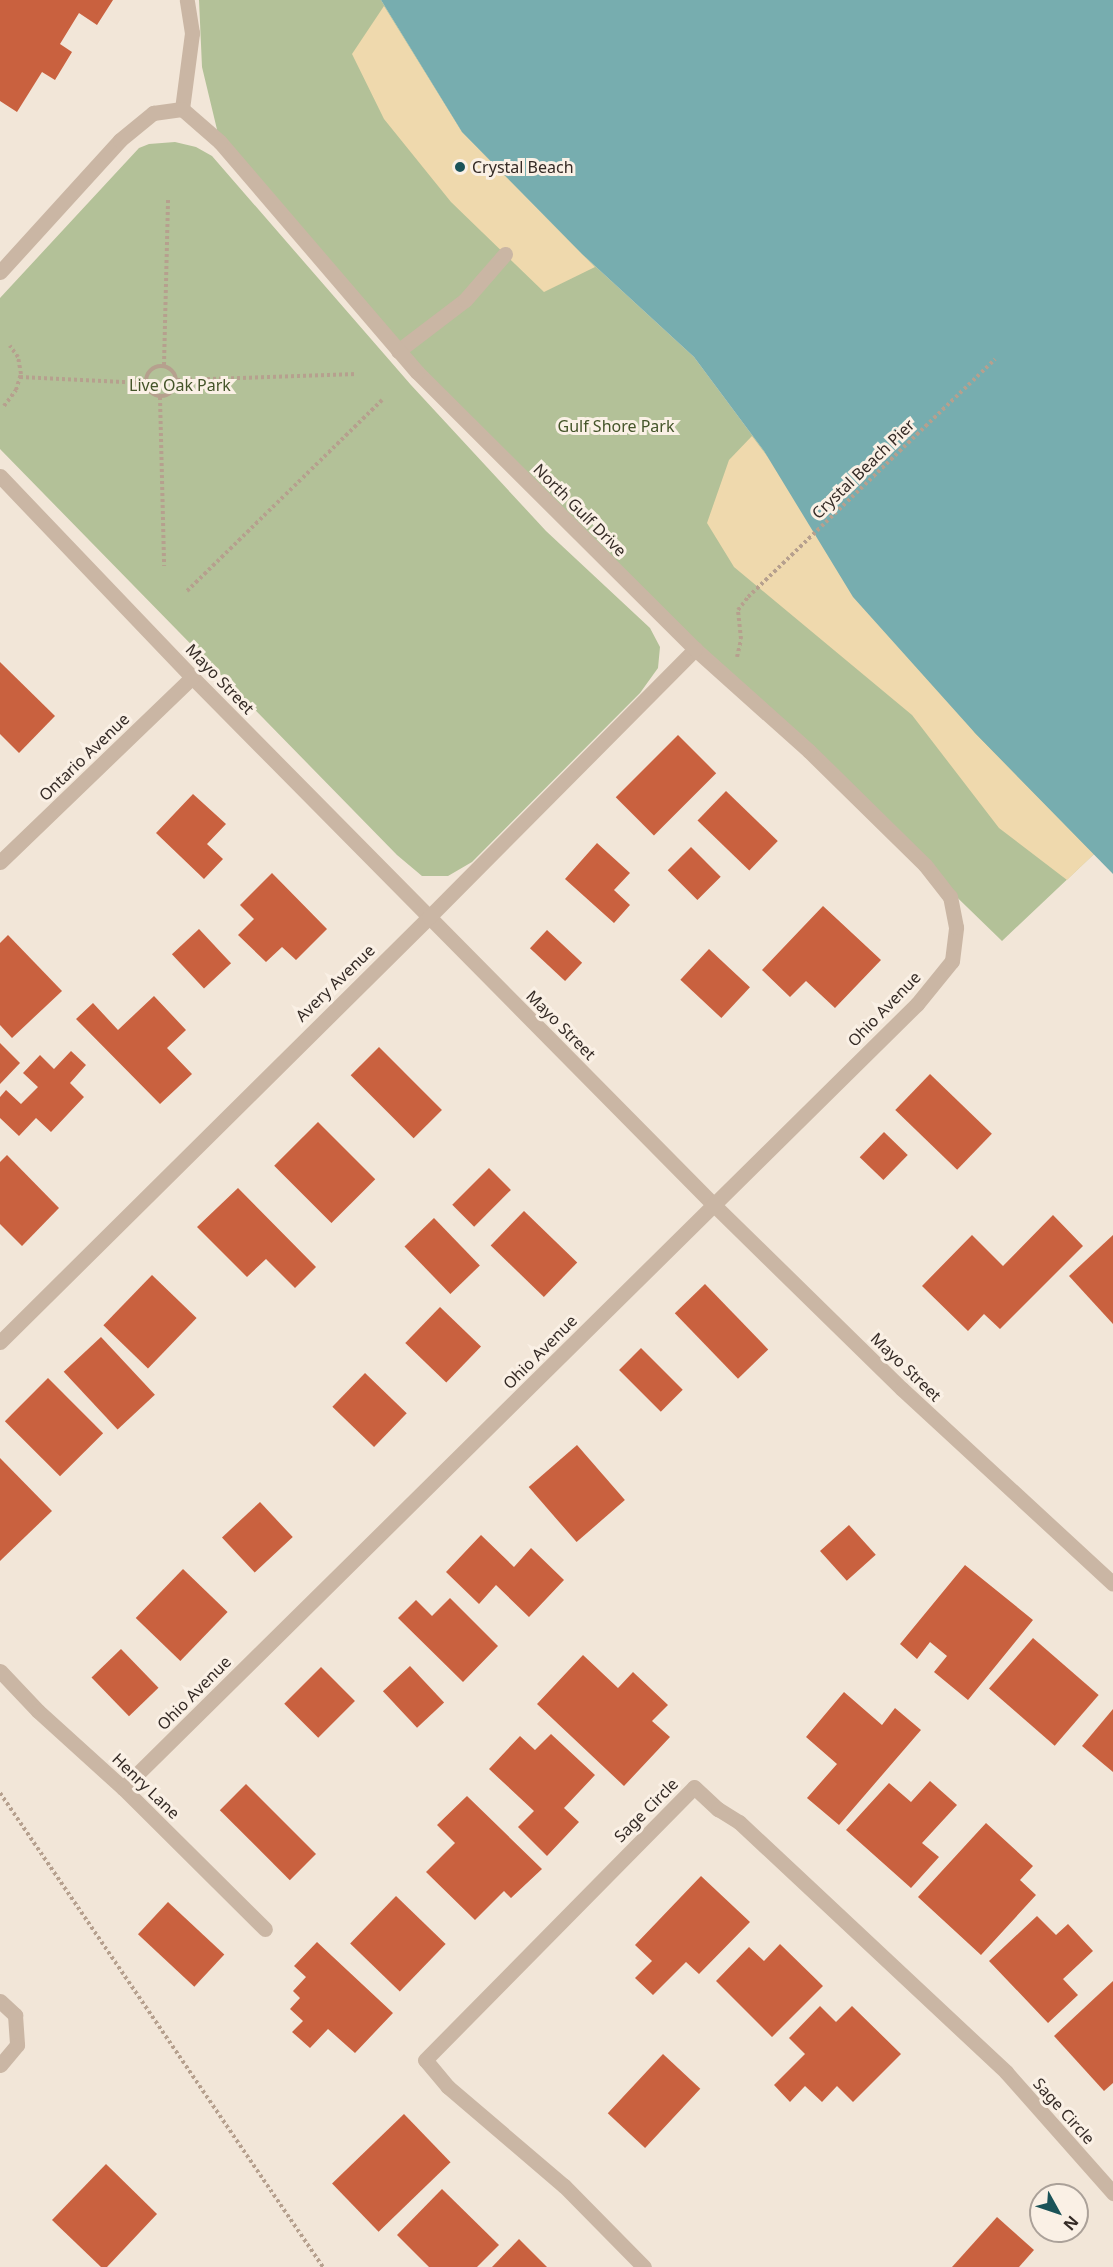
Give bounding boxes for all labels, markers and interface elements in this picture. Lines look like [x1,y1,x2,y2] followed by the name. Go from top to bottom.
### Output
[472,157,574,177] place label: Crystal Beach
[453,160,467,174] marker: Crystal Beach
[129,375,231,395] park label: Live Oak Park
[808,415,918,523] street label: Crystal Beach Pier
[558,416,674,436] park label: Gulf Shore Park
[530,460,630,560] street label: North Gulf Drive
[182,640,258,718] street label: Mayo Street
[35,709,133,805] street label: Ontario Avenue
[291,941,379,1025] street label: Avery Avenue
[844,968,924,1050] street label: Ohio Avenue
[522,986,600,1064] street label: Mayo Street
[499,1311,581,1393] street label: Ohio Avenue
[867,1329,945,1405] street label: Mayo Street
[153,1652,235,1734] street label: Ohio Avenue
[108,1749,184,1823] street label: Henry Lane
[610,1774,682,1846] street label: Sage Circle
[1029,2074,1099,2148] street label: Sage Circle
[1029,2183,1089,2243] north arrow
[1059,2211,1084,2235] text: N

